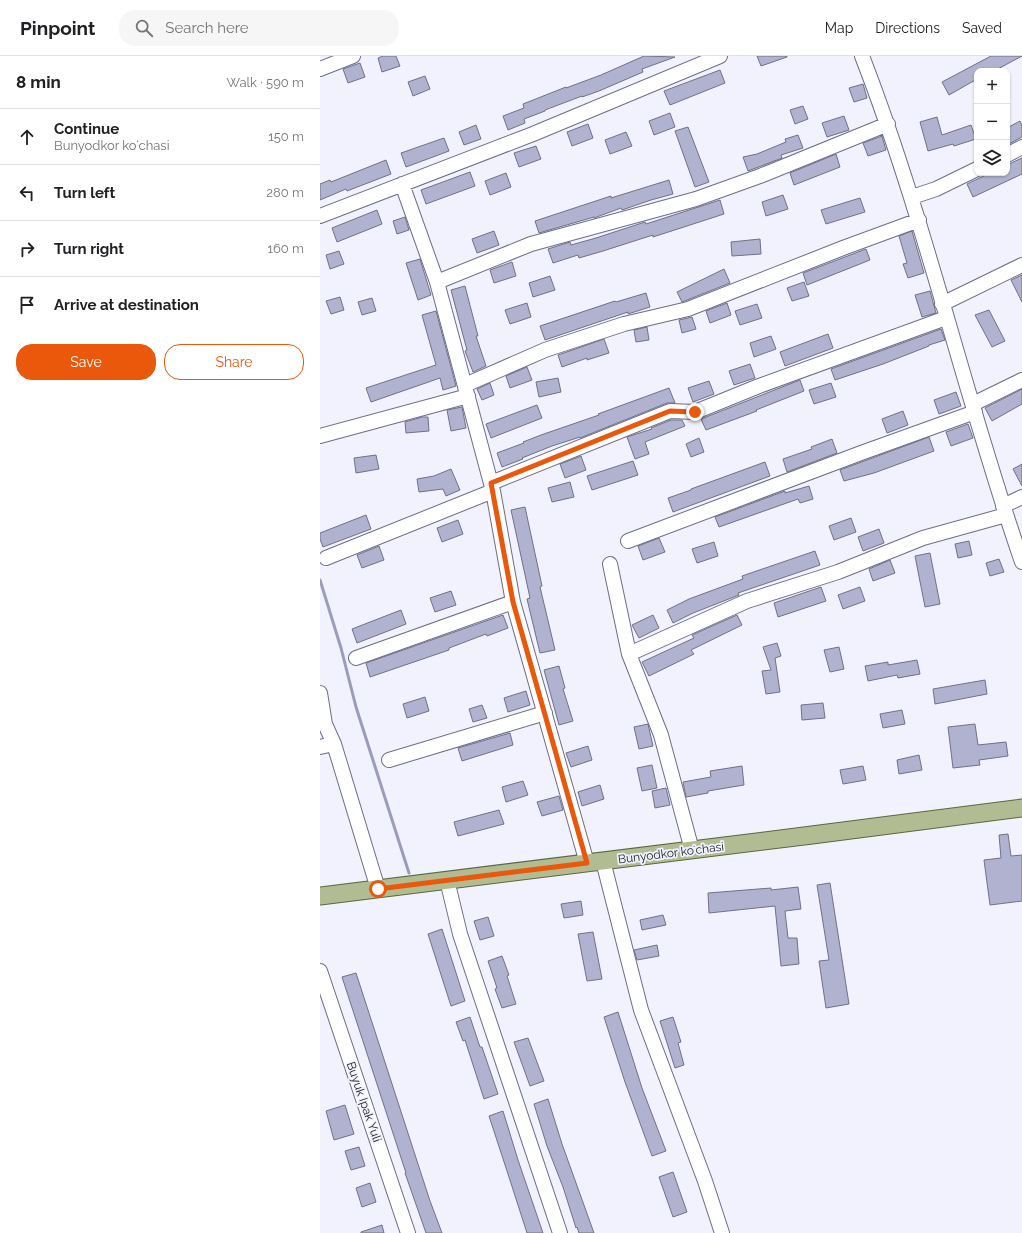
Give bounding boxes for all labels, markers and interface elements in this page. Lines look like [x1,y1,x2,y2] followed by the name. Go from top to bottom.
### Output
[119,10,399,46] search box
[20,17,95,39] text: Pinpoint
[133,17,155,39] icon: search
[165,19,249,37] text: Search here
[825,20,853,36] text: Map
[875,20,940,36] text: Directions
[962,20,1002,36] text: Saved
[974,68,1010,176] map controls
[974,68,1010,104] button: +
[16,72,61,92] text: 8 min
[227,75,304,90] text: Walk · 590 m
[974,104,1010,140] button: −
[54,120,119,138] text: Continue
[16,126,38,148] icon: ahead
[268,129,304,144] text: 150 m
[54,138,170,153] text: Bunyodkor koʻchasi
[974,140,1010,176] button: layers
[16,182,38,204] icon: left
[54,184,115,202] text: Turn left
[266,185,304,200] text: 280 m
[16,238,38,260] icon: right
[54,240,124,258] text: Turn right
[267,241,304,256] text: 160 m
[16,294,38,316] icon: arrive
[54,296,199,314] text: Arrive at destination
[16,344,156,380] button: Save
[164,344,304,380] button: Share
[686,403,704,421] route end
[617,840,725,866] street label: Bunyodkor koʻchasi
[369,880,387,898] route start
[344,1060,384,1144] street label: Buyuk Ipak Yuli

